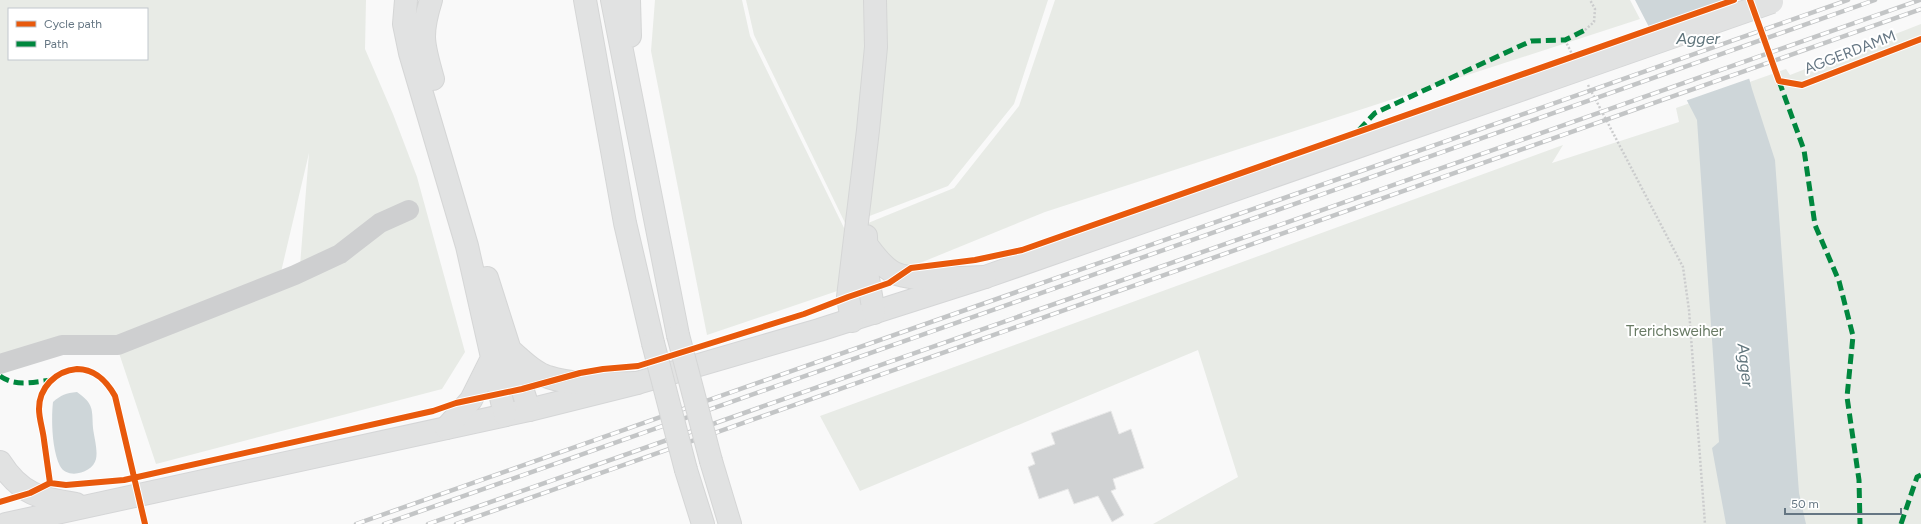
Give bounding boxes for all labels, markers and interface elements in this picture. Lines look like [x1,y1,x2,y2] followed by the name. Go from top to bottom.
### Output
[8,8,148,60] legend
[44,17,102,31] text: Cycle path
[1802,26,1898,78] street label: AGGERDAMM
[1675,29,1720,48] water label: Agger
[44,37,68,51] text: Path
[1626,322,1724,340] park label: Trerichsweiher
[1733,341,1758,388] water label: Agger
[1785,490,1901,516] scale bar
[1791,497,1819,511] text: 50 m

